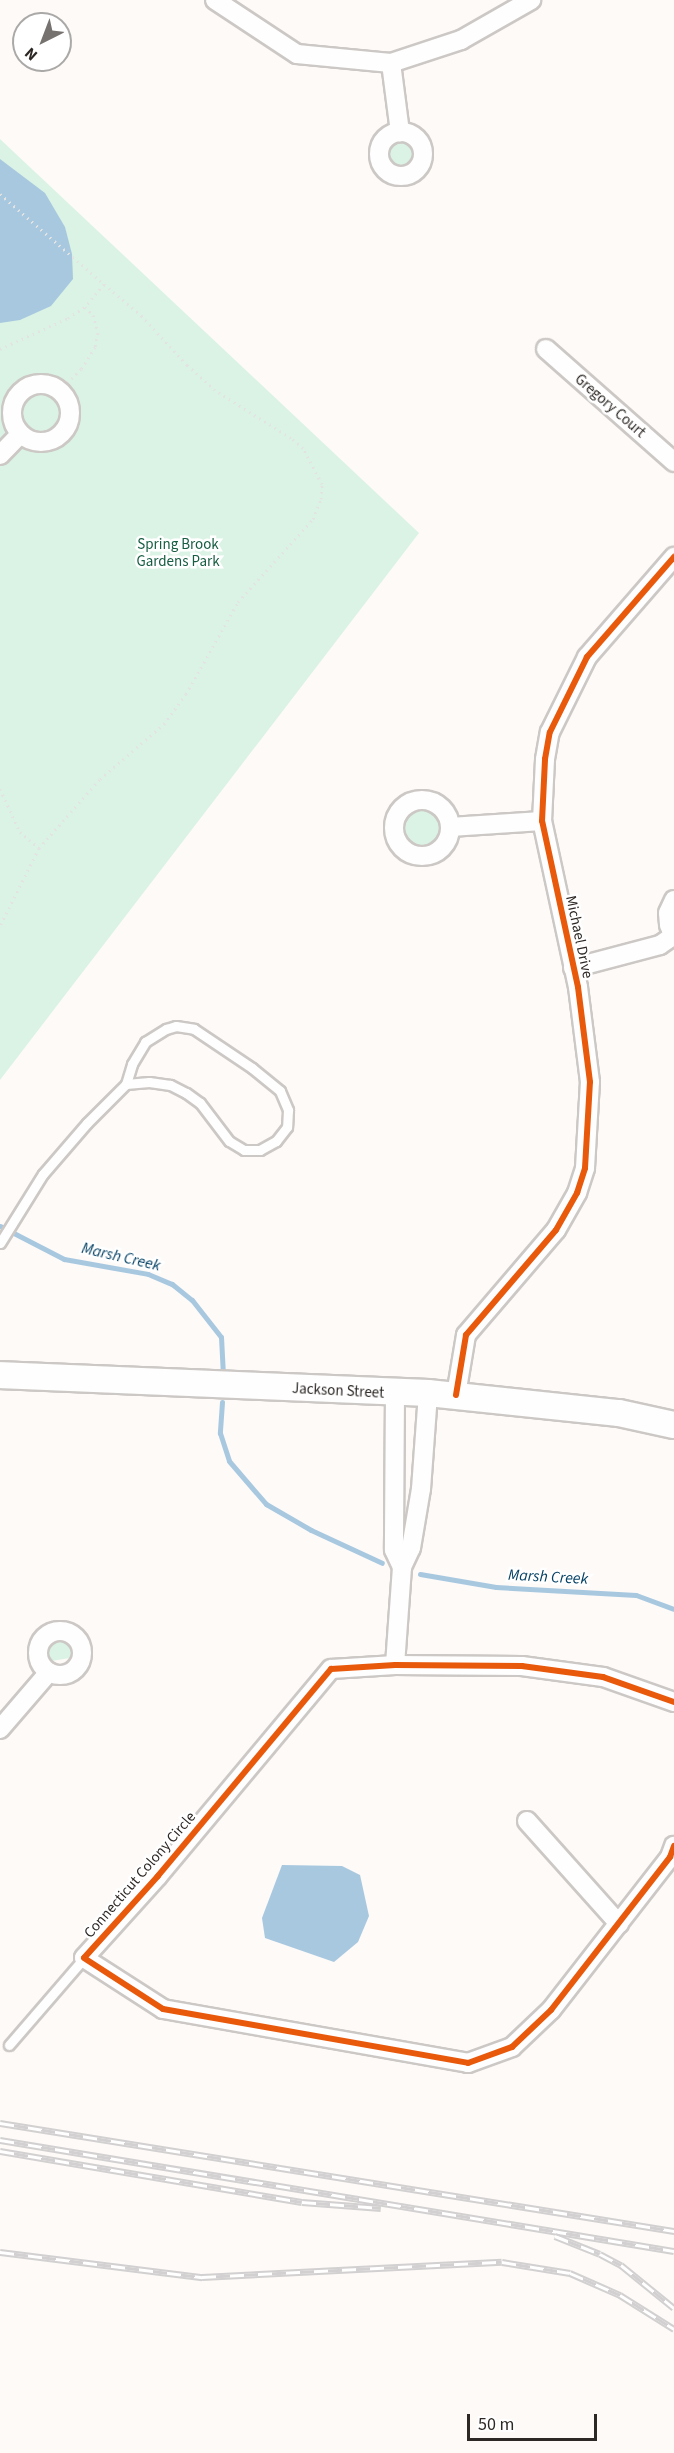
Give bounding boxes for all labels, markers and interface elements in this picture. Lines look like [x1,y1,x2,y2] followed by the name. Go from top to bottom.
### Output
[12,12,72,72] north arrow
[20,42,43,66] text: N
[571,370,649,442] street label: Gregory Court
[136,535,220,570] park label: Spring Brook Gardens Park
[561,894,597,980] street label: Michael Drive
[80,1239,162,1275] water label: Marsh Creek
[291,1380,385,1402] street label: Jackson Street
[507,1565,589,1589] water label: Marsh Creek
[80,1808,200,1942] street label: Connecticut Colony Circle
[470,2402,600,2440] scale bar
[478,2412,514,2437] text: 50 m

